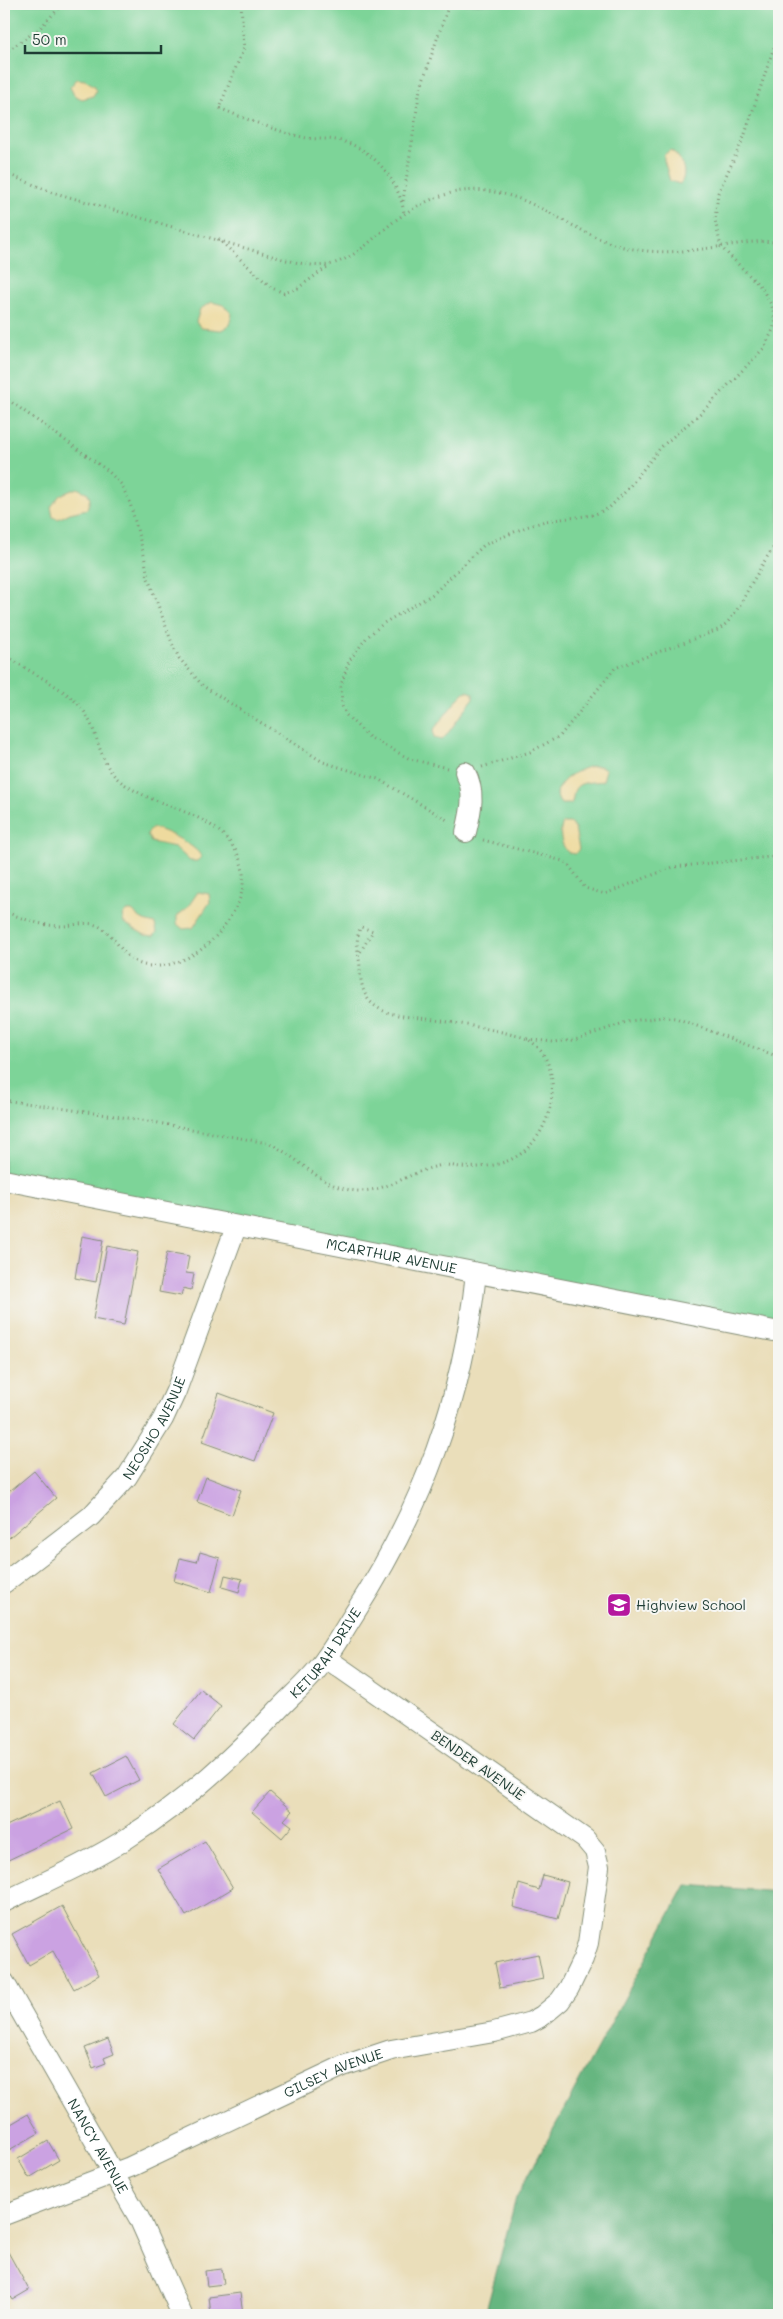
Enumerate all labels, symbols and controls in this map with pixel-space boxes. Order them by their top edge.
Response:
scale bar [25,22,161,54]
text: 50 m [32,29,67,49]
street label: MCARTHUR AVENUE [325,1233,459,1278]
street label: NEOSHO AVENUE [118,1374,189,1483]
school or university icon: Highview School [606,1592,632,1618]
place label: Highview School [636,1595,746,1614]
street label: KETURAH DRIVE [285,1604,365,1702]
street label: BENDER AVENUE [428,1725,529,1804]
street label: GILSEY AVENUE [280,2043,385,2102]
street label: NANCY AVENUE [64,2095,133,2197]

